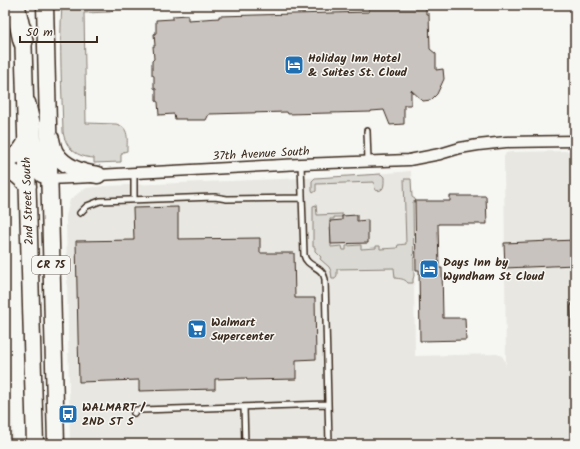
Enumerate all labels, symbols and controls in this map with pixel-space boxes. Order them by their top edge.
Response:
scale bar [20,18,97,44]
text: 50 m [26,23,53,42]
place label: Holiday Inn Hotel & Suites St. Cloud [308,49,408,82]
hotel icon: Holiday Inn Hotel & Suites St. Cloud [283,54,305,76]
street label: 37th Avenue South [212,142,310,166]
street label: 2nd Street South [17,157,39,245]
place label: Days Inn by Wyndham St Cloud [443,253,545,286]
road number: CR 75 [32,256,70,274]
hotel icon: Days Inn by Wyndham St Cloud [418,258,440,280]
place label: Walmart Supercenter [211,313,275,346]
supermarket icon: Walmart Supercenter [186,318,208,340]
place label: WALMART / 2ND ST S [82,398,147,431]
bus stop icon: WALMART / 2ND ST S [57,403,79,425]

